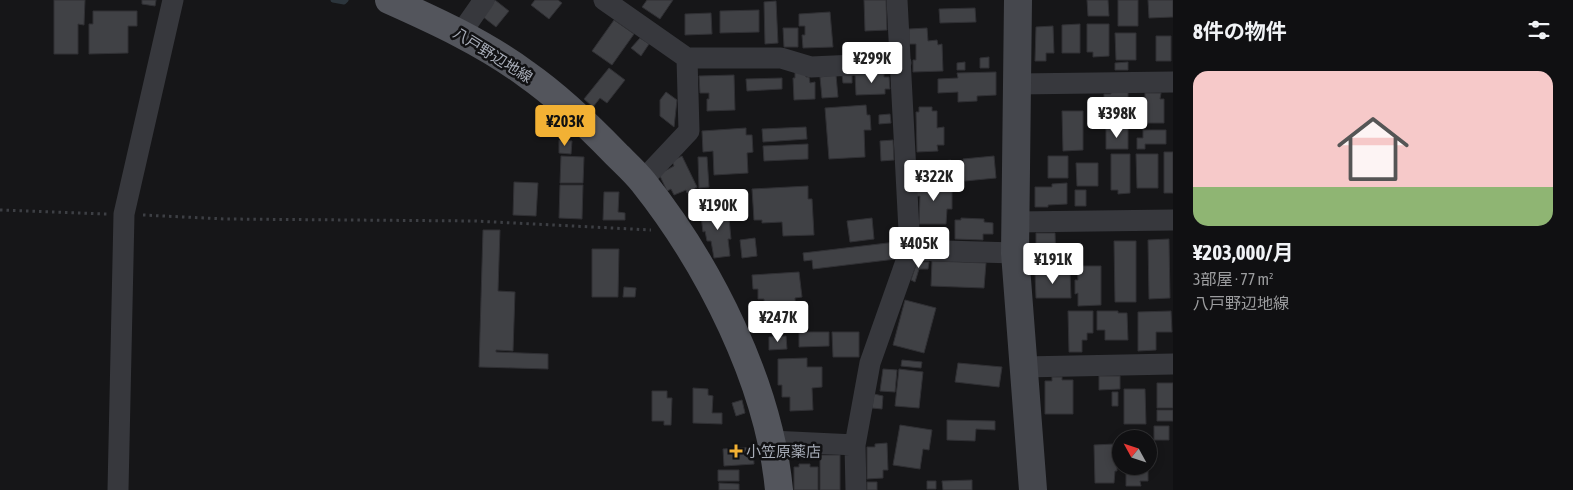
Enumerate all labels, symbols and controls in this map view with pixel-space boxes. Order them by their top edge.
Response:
icon: filters [1525,16,1553,44]
text: 8件の物件 [1193,19,1287,43]
street label: 八戸野辺地線 [450,24,536,86]
pin: ¥299K [837,42,907,84]
text: ¥299K [853,49,891,67]
pin: ¥398K [1082,96,1152,139]
pin: ¥203K [530,104,600,147]
text: ¥398K [1098,104,1136,122]
icon: home [1328,104,1418,194]
text: ¥203K [546,112,584,130]
pin: ¥322K [899,160,969,202]
text: ¥322K [915,167,953,185]
pin: ¥190K [683,188,753,231]
text: ¥190K [699,196,737,214]
pin: ¥405K [884,226,954,269]
text: ¥405K [900,234,938,252]
text: ¥203,000/月 [1193,240,1293,264]
pin: ¥191K [1018,242,1088,285]
text: ¥191K [1034,250,1072,268]
text: 3部屋 · 77 m² [1193,270,1274,288]
text: 八戸野辺地線 [1193,294,1289,312]
pin: ¥247K [743,300,813,343]
text: ¥247K [759,308,797,326]
north arrow [1112,430,1158,475]
map controls [1112,430,1157,475]
place label: 小笠原薬店 [746,443,821,460]
marker: 小笠原薬店 [730,445,742,457]

